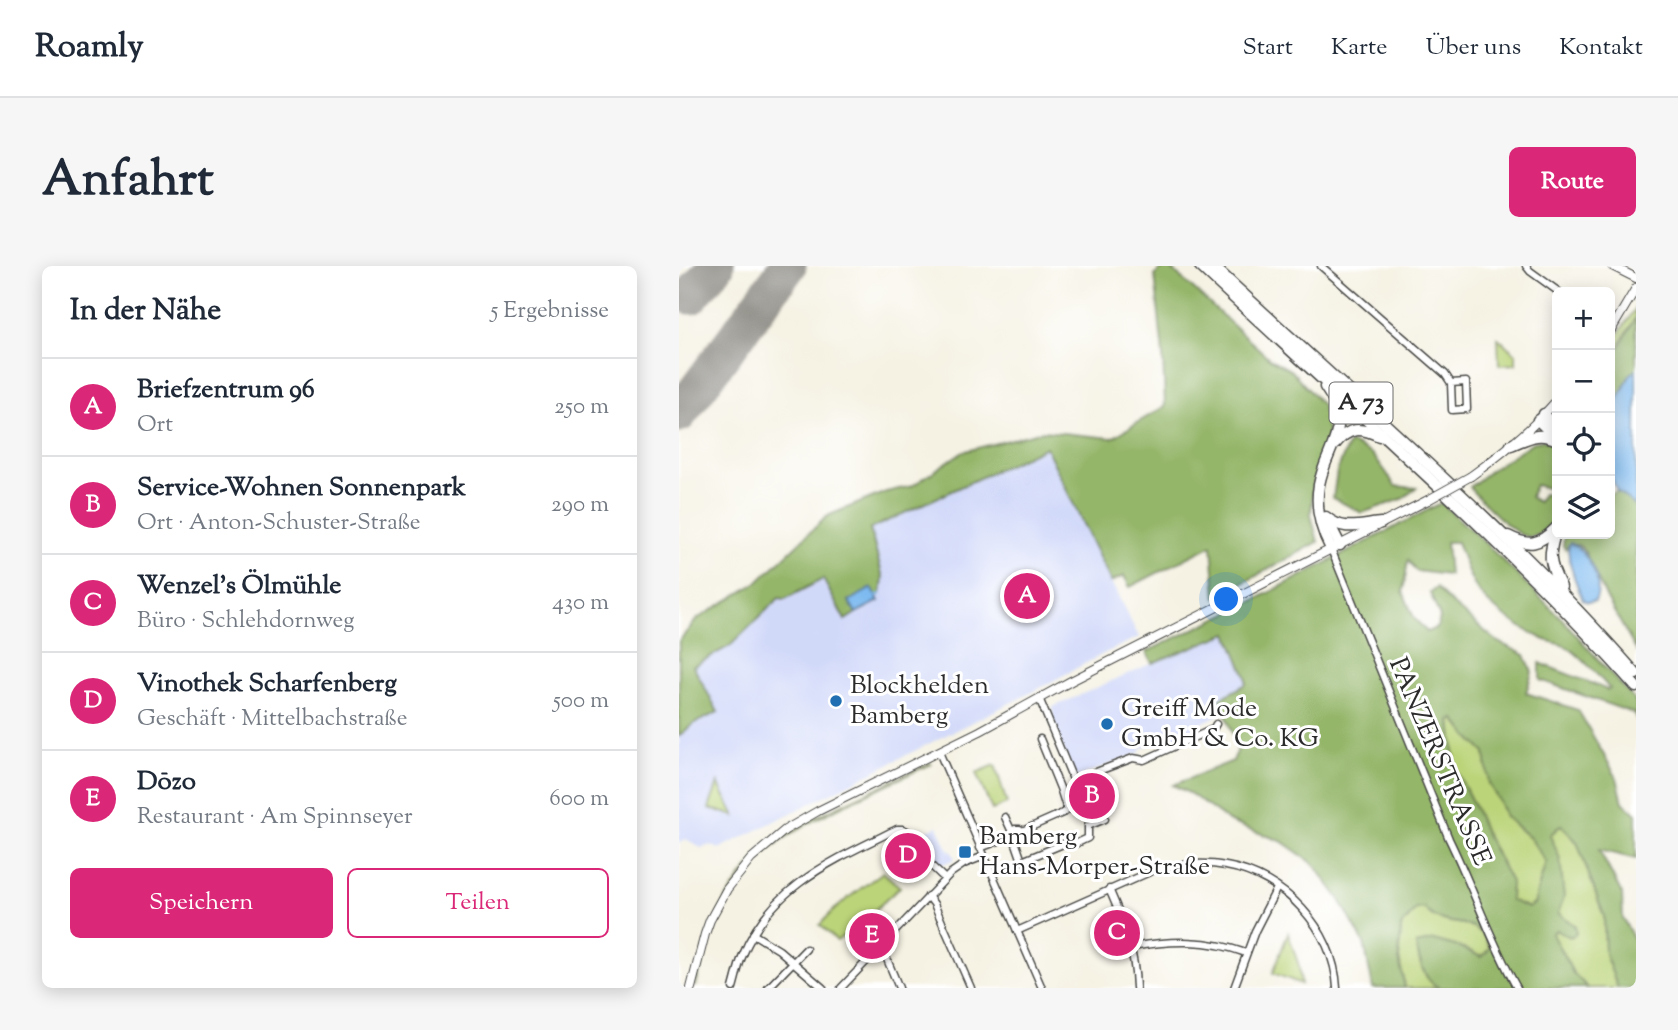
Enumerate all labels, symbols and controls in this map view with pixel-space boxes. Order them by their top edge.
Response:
text: Roamly [35,24,144,72]
text: Start [1242,31,1293,65]
text: Karte [1331,31,1387,65]
text: Über uns [1425,31,1521,65]
text: Kontakt [1559,31,1643,65]
text: Anfahrt [42,147,214,217]
button: Route [1509,147,1636,217]
map controls [1552,287,1615,539]
button: + [1552,287,1615,350]
text: In der Nähe [70,290,221,333]
text: 5 Ergebnisse [491,295,609,328]
button: − [1552,350,1615,413]
text: Briefzentrum 96 [137,372,315,409]
road number: A 73 [1329,383,1393,424]
text: A [84,391,102,424]
text: 250 m [554,391,609,424]
text: Ort [137,409,173,442]
button: locate [1552,413,1615,476]
text: Service-Wohnen Sonnenpark [137,470,466,507]
button: layers [1552,476,1615,539]
text: B [86,489,100,522]
text: 290 m [551,489,609,522]
text: Ort · Anton-Schuster-Straße [137,507,421,540]
text: Wenzel's Ölmühle [137,568,342,605]
pin: A [1004,570,1050,622]
your location [1209,582,1243,616]
text: C [84,587,102,620]
text: 430 m [552,587,609,620]
text: Büro · Schlehdornweg [137,605,354,638]
street label: PANZERSTRASSE [1378,652,1500,872]
text: Vinothek Scharfenberg [137,666,397,703]
place label: Blockhelden Bamberg [850,668,989,735]
text: D [84,685,102,718]
text: 500 m [553,685,609,718]
place label: Greiff Mode GmbH & Co. KG [1121,691,1319,758]
marker: Blockhelden Bamberg [828,693,844,709]
text: Geschäft · Mittelbachstraße [137,703,407,736]
marker: Greiff Mode GmbH & Co. KG [1099,716,1115,732]
text: Dōzo [137,764,196,801]
pin: B [1069,770,1115,822]
text: E [86,783,100,816]
text: 600 m [549,783,609,816]
text: Restaurant · Am Spinnseyer [137,801,413,834]
place label: Bamberg Hans-Morper-Straße [979,819,1210,886]
pin: D [885,830,931,882]
marker: Bamberg Hans-Morper-Straße [957,844,973,860]
button: Speichern [70,868,333,938]
button: Teilen [347,868,609,938]
pin: C [1094,907,1140,959]
pin: E [849,910,895,962]

